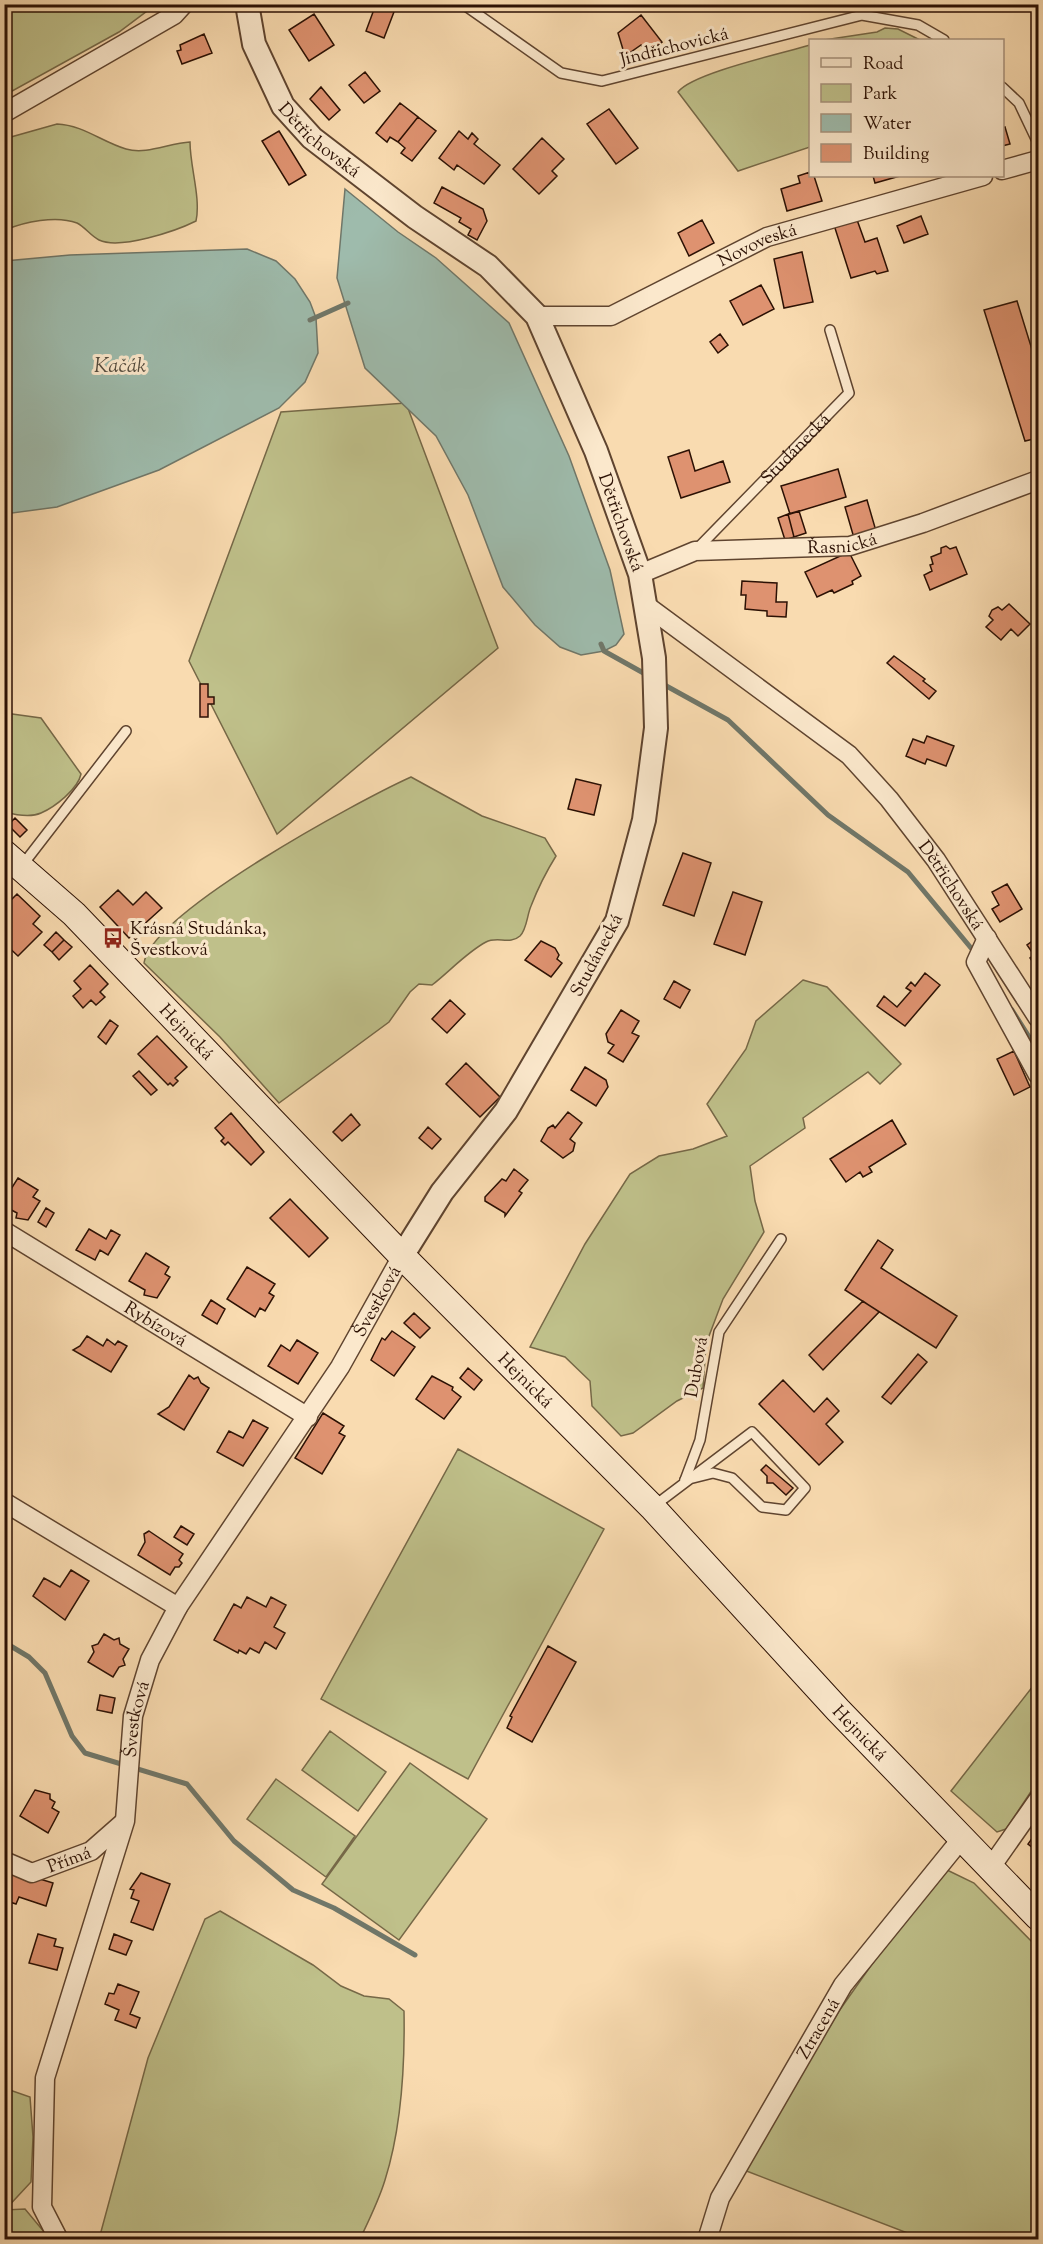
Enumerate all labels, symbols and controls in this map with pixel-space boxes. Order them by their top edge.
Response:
street label: Jindřichovická [617,22,731,74]
legend [809,39,1004,177]
text: Road [863,52,903,78]
text: Park [863,82,898,108]
street label: Dětřichovská [271,97,365,185]
text: Water [863,112,912,138]
text: Building [863,142,929,168]
street label: Novoveská [714,218,800,275]
water label: Kačák [94,353,146,382]
street label: Studánecká [756,408,838,491]
street label: Dětřichovská [590,470,649,576]
street label: Řasnická [807,527,881,562]
street label: Dětřichovská [911,836,989,936]
street label: Studánecká [565,910,631,1002]
place label: Krásná Studánka, Švestková [130,917,267,964]
bus stop icon: Krásná Studánka, Švestková [101,926,125,950]
street label: Hejnická [152,999,219,1067]
street label: Švestková [348,1262,409,1342]
street label: Rybízová [118,1296,191,1355]
street label: Dubová [680,1335,716,1400]
street label: Hejnická [491,1348,558,1415]
street label: Švestková [119,1678,158,1759]
street label: Hejnická [825,1700,892,1768]
street label: Přímá [44,1841,95,1881]
street label: Ztracená [792,1994,848,2065]

